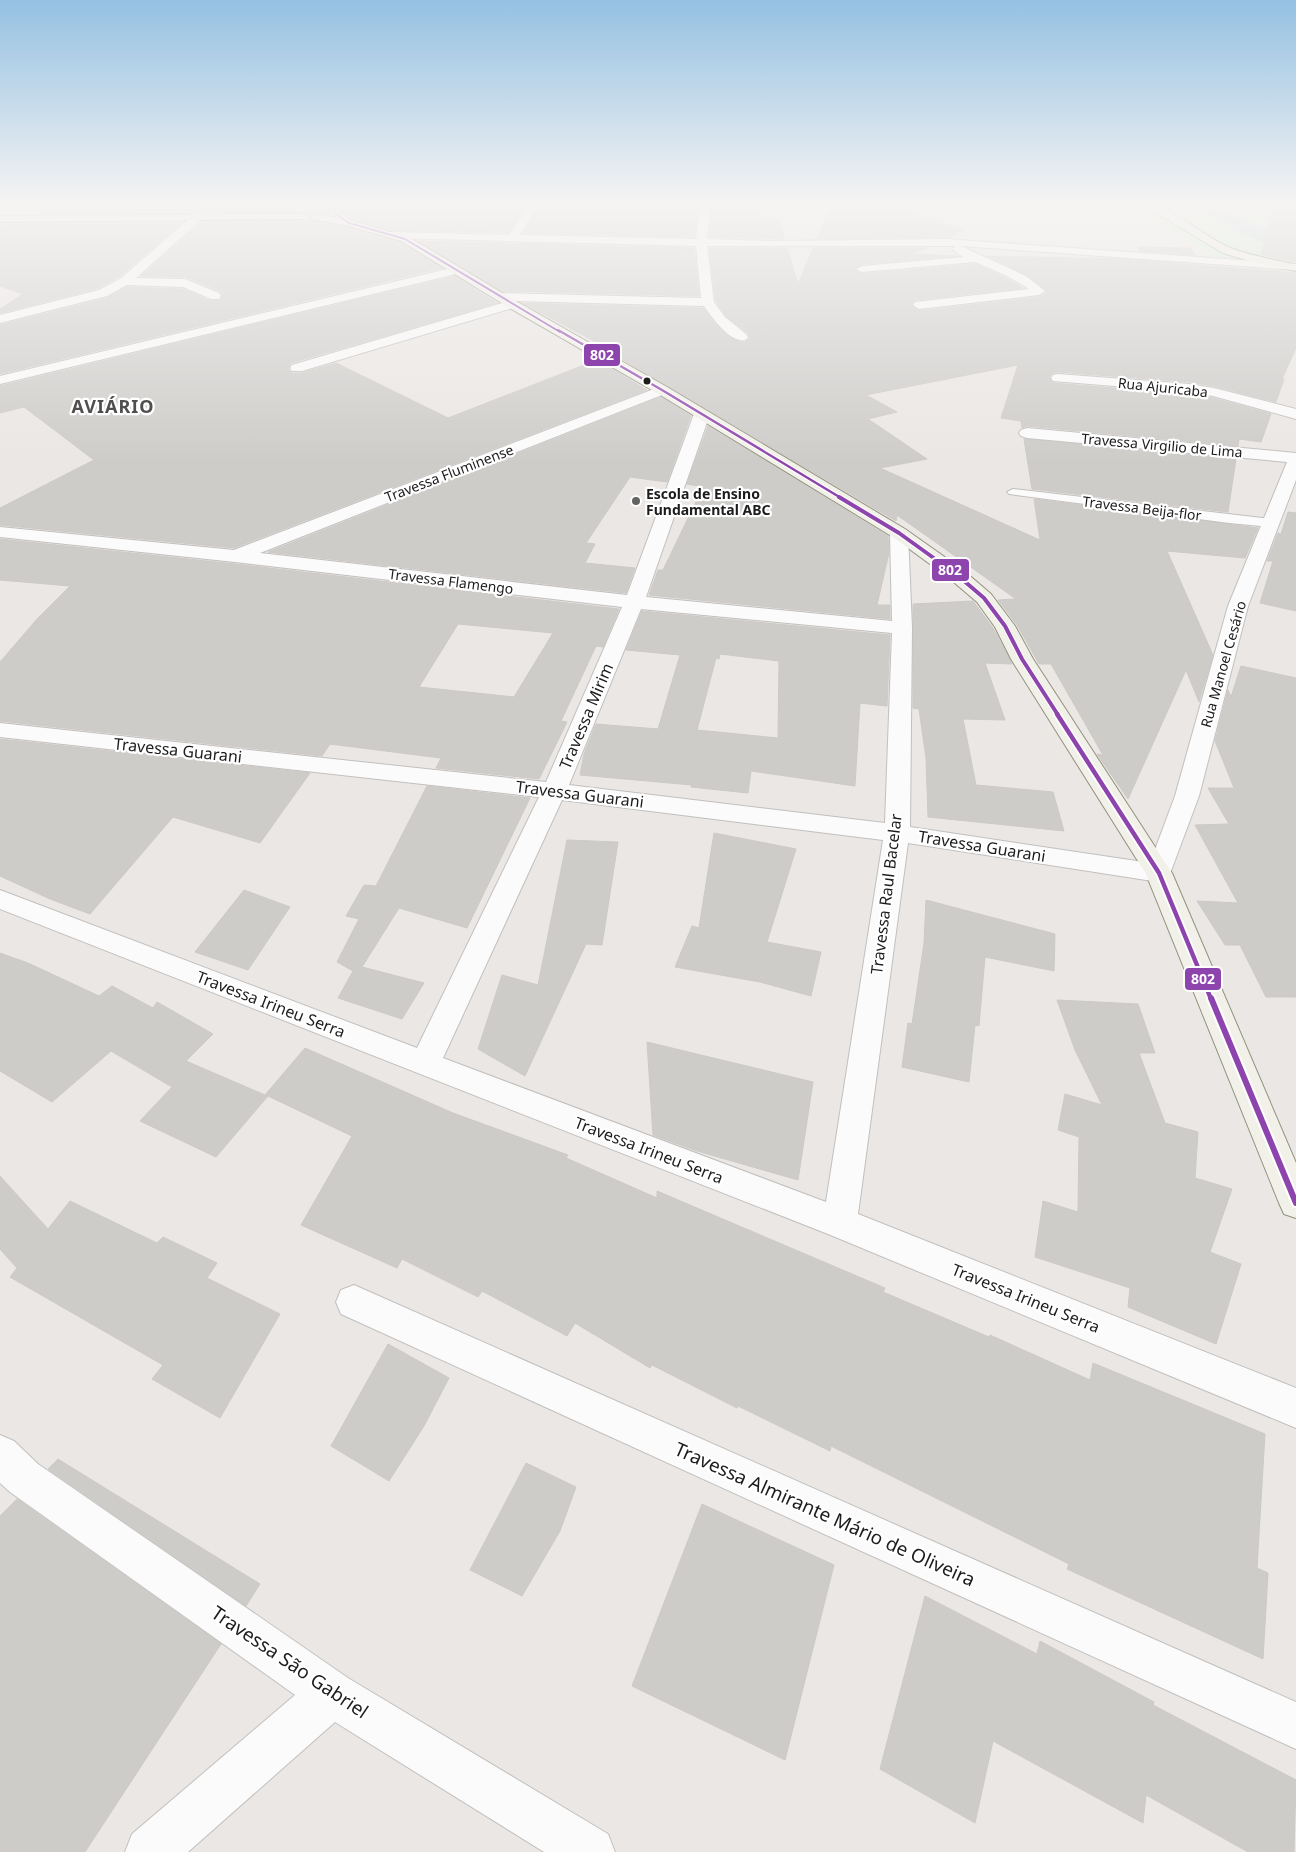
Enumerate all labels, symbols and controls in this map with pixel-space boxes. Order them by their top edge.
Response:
line badge: 802 [583,343,621,367]
text: 802 [590,345,614,364]
street label: Rua Ajuricaba [1117,373,1209,401]
unlabelled marker [642,376,652,386]
district label: AVIÁRIO [72,394,154,418]
street label: Travessa Virgilio de Lima [1081,428,1243,462]
street label: Travessa Fluminense [382,440,516,506]
place label: Escola de Ensino Fundamental ABC [646,484,771,519]
street label: Travessa Beija-flor [1081,491,1203,525]
marker: Escola de Ensino Fundamental ABC [630,495,642,507]
line badge: 802 [931,558,970,582]
text: 802 [938,560,962,579]
street label: Travessa Flamengo [387,564,515,598]
street label: Rua Manoel Cesário [1196,598,1250,730]
street label: Travessa Mirim [554,660,618,772]
street label: Travessa Guarani [113,732,243,768]
street label: Travessa Guarani [515,775,645,813]
street label: Travessa Raul Bacelar [865,812,907,976]
street label: Travessa Guarani [917,825,1047,867]
street label: Travessa Irineu Serra [193,965,349,1043]
line badge: 802 [1184,967,1222,991]
text: 802 [1191,969,1215,988]
street label: Travessa Irineu Serra [571,1111,727,1189]
street label: Travessa Irineu Serra [949,1258,1103,1338]
street label: Travessa Almirante Mário de Oliveira [671,1436,979,1592]
street label: Travessa São Gabriel [206,1600,374,1724]

